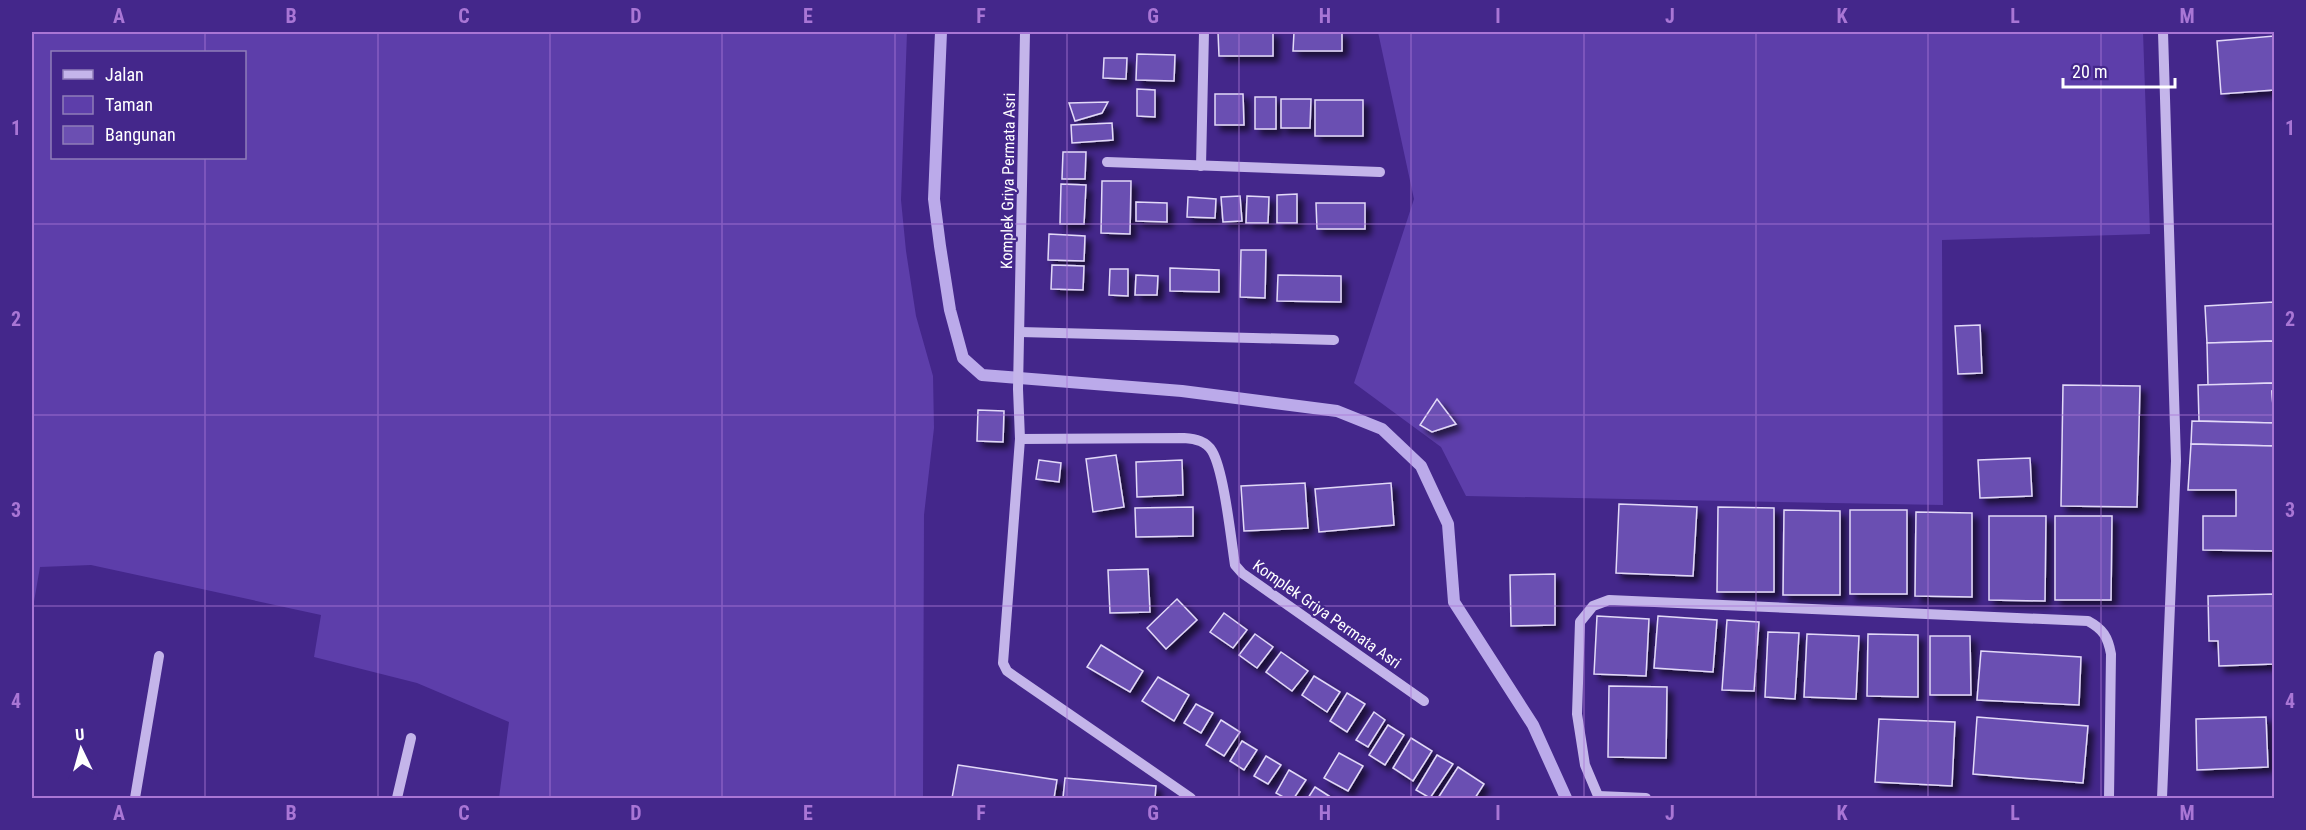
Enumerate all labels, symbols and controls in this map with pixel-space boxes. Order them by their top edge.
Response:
text: A [113,4,125,28]
text: B [285,4,297,28]
text: C [458,4,470,28]
text: D [630,4,642,28]
text: E [803,4,813,28]
text: F [976,4,986,28]
text: G [1147,4,1159,28]
text: H [1319,4,1331,28]
text: I [1495,4,1501,28]
text: J [1665,4,1675,28]
text: K [1836,4,1848,28]
text: L [2010,4,2020,28]
text: M [2179,4,2195,28]
legend [51,51,246,159]
scale bar [2063,51,2176,89]
text: 20 m [2072,61,2107,82]
text: Jalan [105,64,144,85]
street label: Komplek Griya Permata Asri [997,93,1019,269]
text: Taman [105,94,153,115]
text: 1 [11,116,21,140]
text: 1 [2285,116,2295,140]
text: Bangunan [105,124,176,145]
text: 2 [11,307,21,331]
text: 2 [2285,307,2295,331]
text: 3 [11,498,21,522]
text: 3 [2285,498,2295,522]
street label: Komplek Griya Permata Asri [1249,556,1405,672]
text: 4 [11,689,21,713]
text: 4 [2285,689,2295,713]
north arrow [51,719,111,779]
text: U [74,725,85,744]
text: A [113,801,125,825]
text: B [285,801,297,825]
text: C [458,801,470,825]
text: D [630,801,642,825]
text: E [803,801,813,825]
text: F [976,801,986,825]
text: G [1147,801,1159,825]
text: H [1319,801,1331,825]
text: I [1495,801,1501,825]
text: J [1665,801,1675,825]
text: K [1836,801,1848,825]
text: L [2010,801,2020,825]
text: M [2179,801,2195,825]

